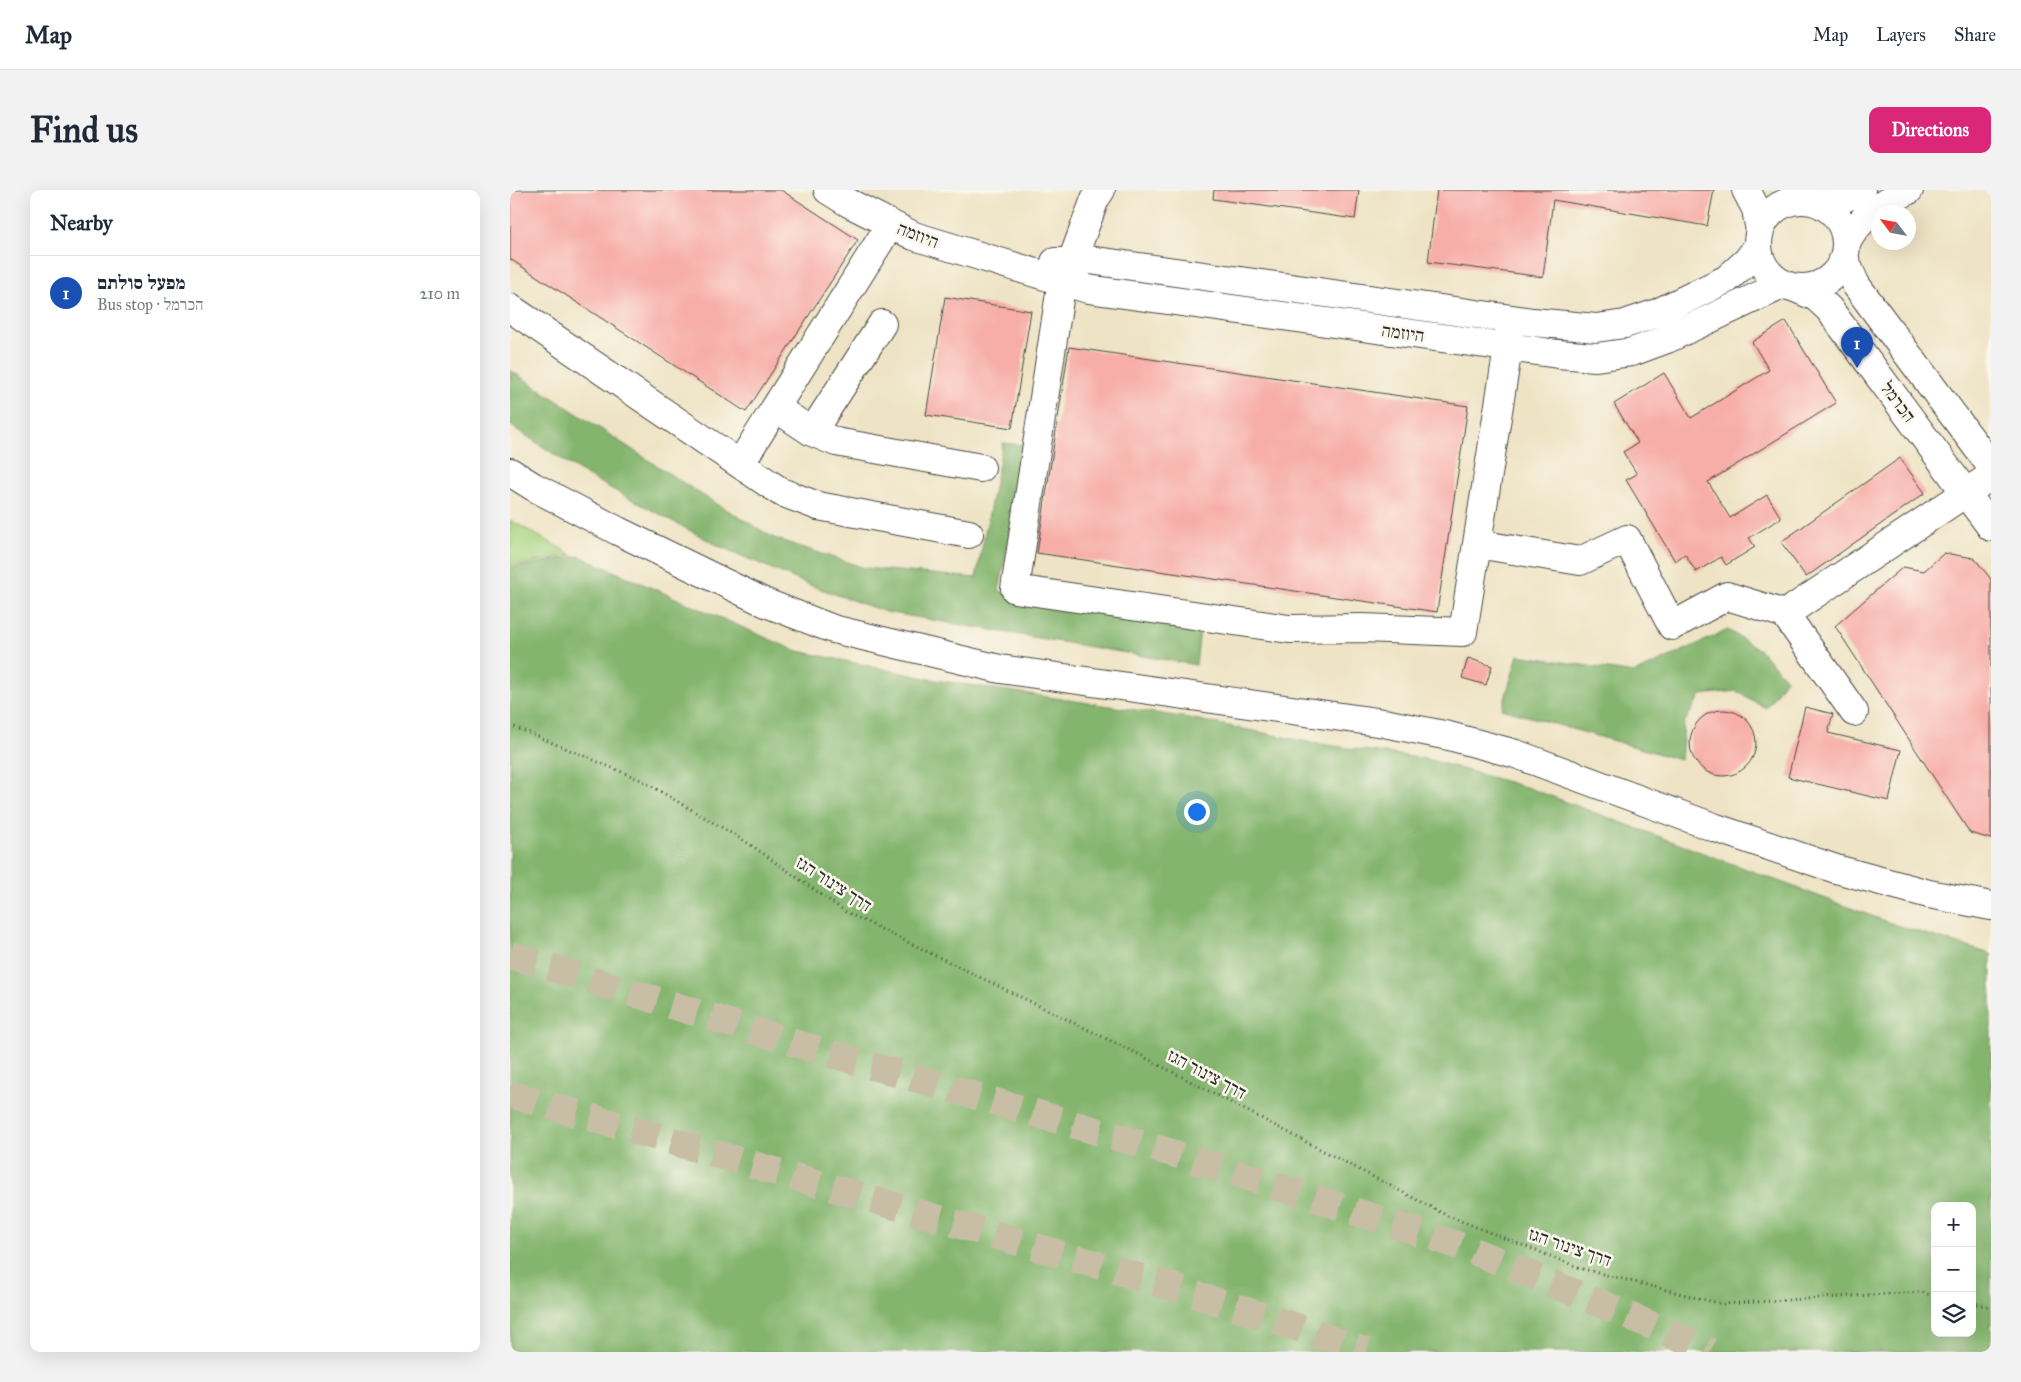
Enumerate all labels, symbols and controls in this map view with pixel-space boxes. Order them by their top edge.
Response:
text: Map [25,20,72,50]
text: Map [1813,24,1848,46]
text: Layers [1876,24,1926,46]
text: Share [1954,24,1996,46]
button: Directions [1869,107,1991,153]
text: Find us [30,109,138,152]
north arrow [1871,205,1916,250]
text: Nearby [50,210,113,236]
street label: היוזמה [894,217,942,253]
text: מפעל סולתם [97,271,186,294]
text: 1 [63,284,69,303]
text: 210 m [420,284,460,303]
text: Bus stop · הכרמל [97,295,204,314]
street label: היוזמה [1380,319,1426,347]
pin: 1 [1841,327,1873,368]
street label: הכרמל [1876,377,1920,427]
your location [1184,799,1210,825]
street label: דרך צינור הגז [792,851,876,917]
street label: דרך צינור הגז [1164,1044,1250,1104]
map controls [1931,1202,1976,1337]
button: + [1931,1202,1976,1247]
street label: דרך צינור הגז [1526,1223,1614,1271]
button: − [1931,1247,1976,1292]
button: layers [1931,1292,1976,1337]

